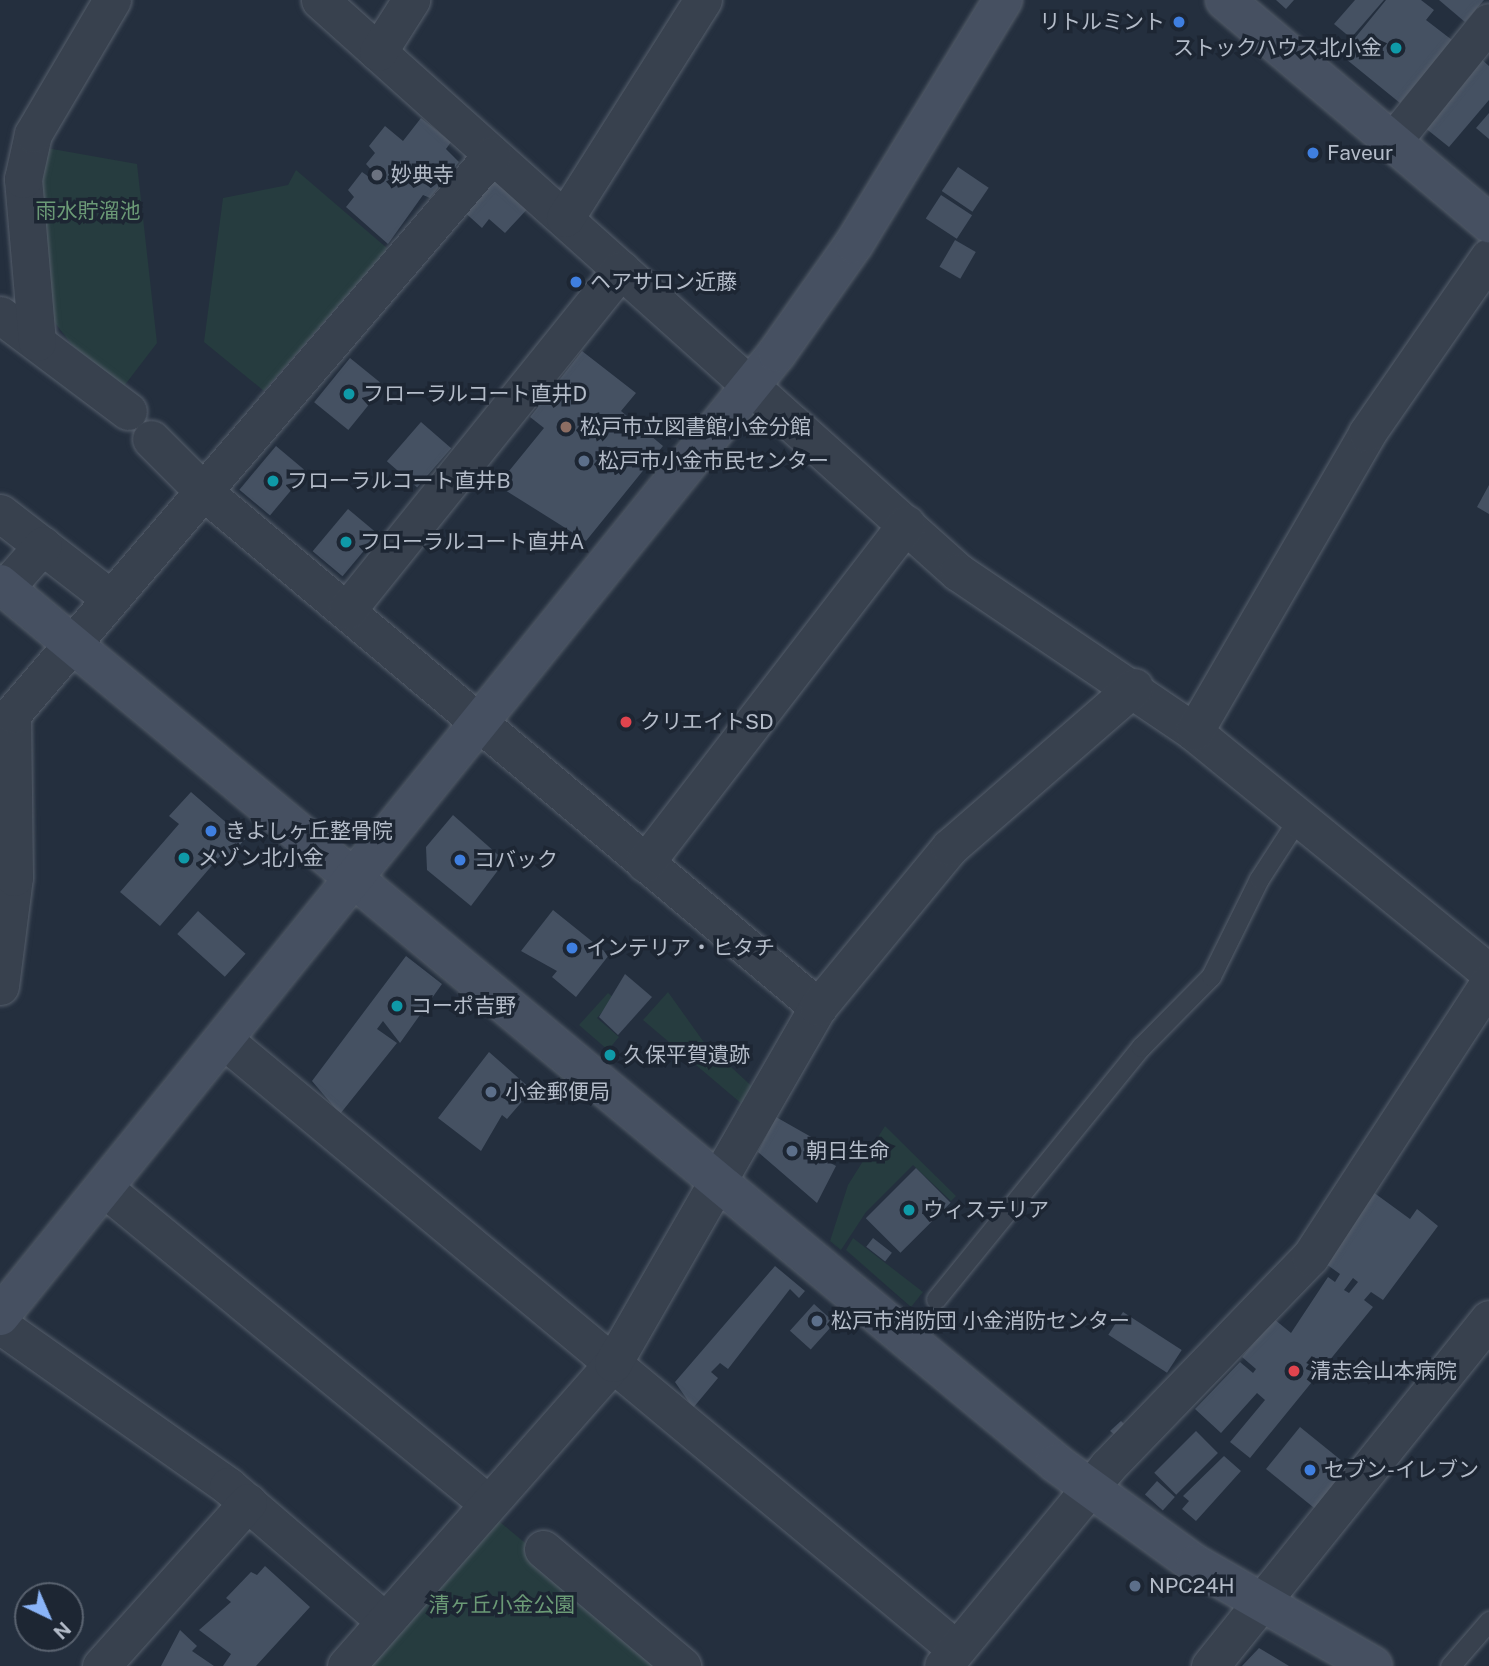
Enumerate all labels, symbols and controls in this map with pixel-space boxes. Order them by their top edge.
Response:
place label: リトルミント [1039,9,1165,35]
marker: リトルミント [1171,14,1187,30]
place label: ストックハウス北小金 [1172,35,1382,61]
marker: ストックハウス北小金 [1388,40,1404,56]
place label: Faveur [1327,140,1393,166]
marker: Faveur [1305,145,1321,161]
place label: 妙典寺 [391,162,454,188]
marker: 妙典寺 [369,167,385,183]
park label: 雨水貯溜池 [36,198,140,224]
place label: ヘアサロン近藤 [590,269,737,295]
marker: ヘアサロン近藤 [568,274,584,290]
place label: フローラルコート直井D [363,381,588,407]
marker: フローラルコート直井D [341,386,357,402]
place label: 松戸市立図書館小金分館 [580,414,811,440]
marker: 松戸市立図書館小金分館 [558,419,574,435]
place label: 松戸市小金市民センター [598,448,829,474]
marker: 松戸市小金市民センター [576,453,592,469]
place label: フローラルコート直井B [287,468,511,494]
marker: フローラルコート直井B [265,473,281,489]
place label: フローラルコート直井A [360,529,585,555]
marker: フローラルコート直井A [338,534,354,550]
place label: クリエイトSD [640,709,774,735]
marker: クリエイトSD [618,714,634,730]
place label: きよしヶ丘整骨院 [225,818,393,844]
marker: きよしヶ丘整骨院 [203,823,219,839]
place label: メゾン北小金 [198,845,324,871]
place label: コバック [474,847,558,873]
marker: メゾン北小金 [176,850,192,866]
marker: コバック [452,852,468,868]
place label: インテリア・ヒタチ [586,935,775,961]
marker: インテリア・ヒタチ [564,940,580,956]
place label: コーポ吉野 [411,993,516,1019]
marker: コーポ吉野 [389,998,405,1014]
place label: 久保平賀遺跡 [624,1042,750,1068]
marker: 久保平賀遺跡 [602,1047,618,1063]
place label: 小金郵便局 [505,1079,610,1105]
marker: 小金郵便局 [483,1084,499,1100]
place label: 朝日生命 [806,1138,890,1164]
marker: 朝日生命 [784,1143,800,1159]
place label: ウィステリア [923,1197,1049,1223]
marker: ウィステリア [901,1202,917,1218]
place label: 松戸市消防団 小金消防センター [831,1308,1130,1334]
marker: 松戸市消防団 小金消防センター [809,1313,825,1329]
place label: 清志会山本病院 [1310,1358,1457,1384]
marker: 清志会山本病院 [1284,1361,1304,1381]
place label: セブン-イレブン [1324,1457,1479,1483]
marker: セブン-イレブン [1302,1462,1318,1478]
place label: NPC24H [1149,1573,1235,1599]
marker: NPC24H [1127,1578,1143,1594]
north arrow [14,1582,84,1652]
park label: 清ヶ丘小金公園 [429,1592,575,1618]
text: N [49,1618,75,1644]

